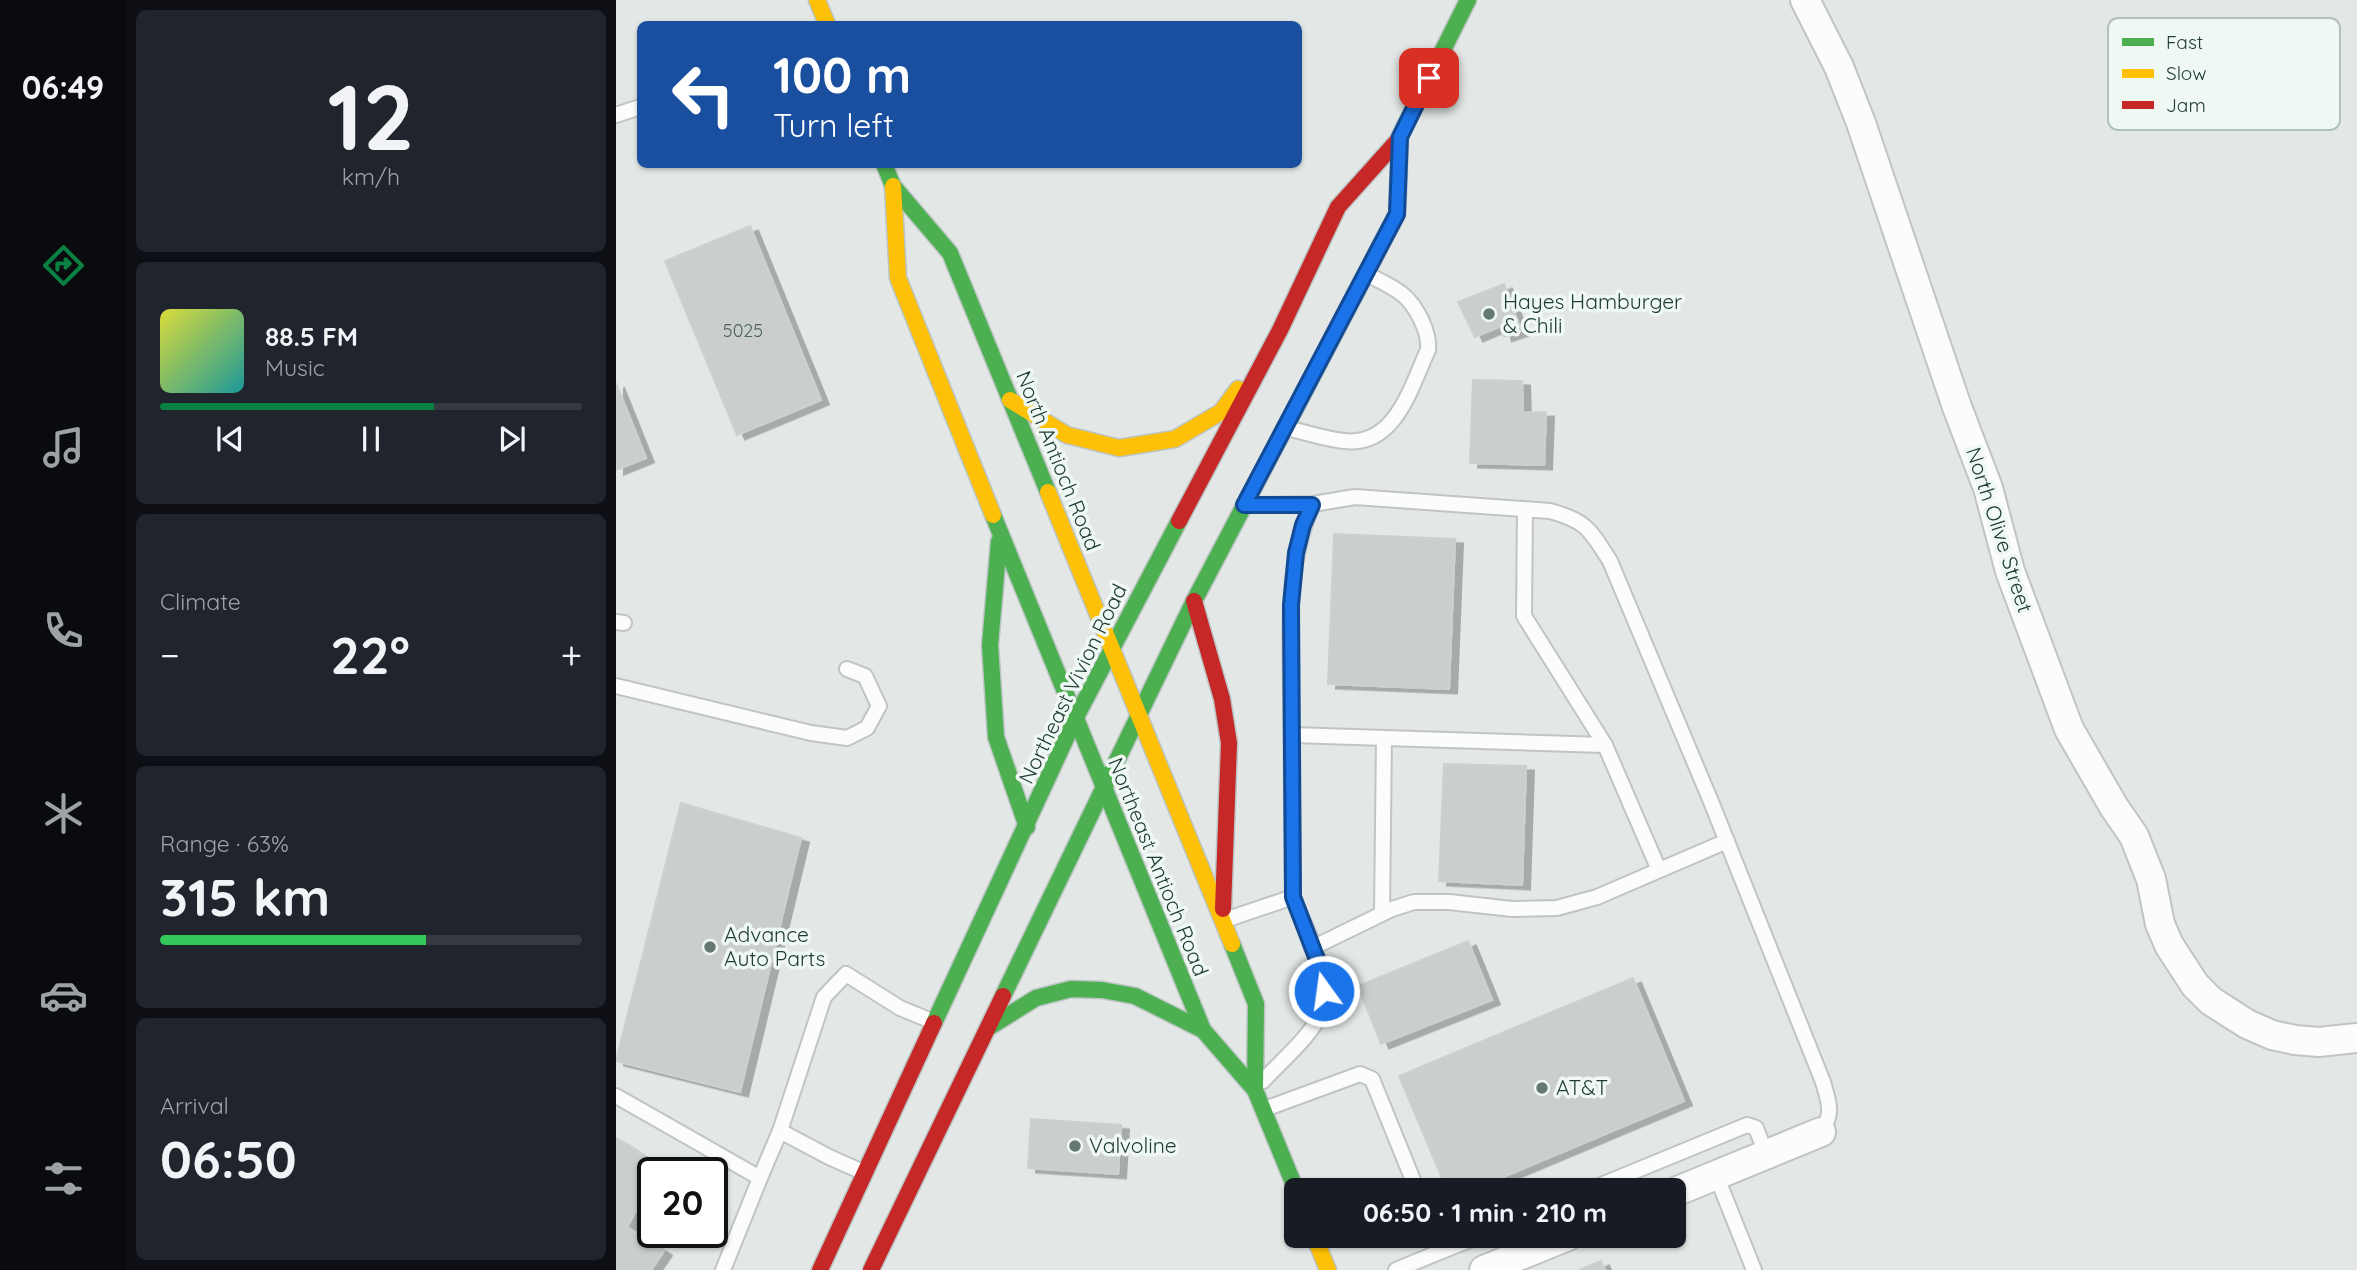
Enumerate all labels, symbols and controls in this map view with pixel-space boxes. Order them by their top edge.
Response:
legend [2108,18,2340,130]
text: Fast [2166,30,2203,54]
text: 100 m [773,44,911,105]
pin [1399,48,1459,108]
icon: left [658,49,749,140]
text: 12 [327,59,415,173]
icon: arrive [1410,59,1448,97]
text: Slow [2166,61,2207,85]
text: 06:49 [22,67,104,107]
text: Jam [2166,93,2206,117]
text: Turn left [773,105,894,145]
text: km/h [342,162,400,191]
icon: directions [39,241,88,290]
place label: Hayes Hamburger & Chili [1503,288,1682,338]
marker: Hayes Hamburger & Chili [1481,306,1497,322]
house number: 5025 [723,319,763,342]
text: 88.5 FM [265,320,358,353]
text: Music [265,353,325,382]
street label: North Antioch Road [1011,367,1107,554]
icon: previous [211,420,249,458]
icon: pause [352,420,390,458]
icon: next [493,420,531,458]
icon: music [39,423,88,472]
street label: North Olive Street [1961,444,2039,616]
street label: Northeast Vivion Road [1012,579,1132,788]
text: Climate [160,587,241,616]
icon: phone [39,606,88,655]
text: 22° [330,622,410,687]
text: − [160,631,180,679]
text: + [561,631,582,679]
street label: Northeast Antioch Road [1103,754,1215,980]
icon: climate [39,789,88,838]
text: Range · 63% [160,829,289,858]
text: 315 km [160,864,330,929]
place label: Advance Auto Parts [724,921,825,971]
marker: Advance Auto Parts [702,939,718,955]
position arrow [1287,954,1361,1028]
icon: car [39,971,88,1020]
place label: AT&T [1556,1074,1608,1100]
marker: AT&T [1534,1080,1550,1096]
text: Arrival [160,1091,229,1120]
text: 06:50 [160,1126,297,1191]
place label: Valvoline [1089,1132,1177,1158]
marker: Valvoline [1067,1138,1083,1154]
icon: filters [39,1154,88,1203]
speed limit sign: 20 [637,1157,728,1248]
text: 06:50 · 1 min · 210 m [1363,1196,1607,1229]

